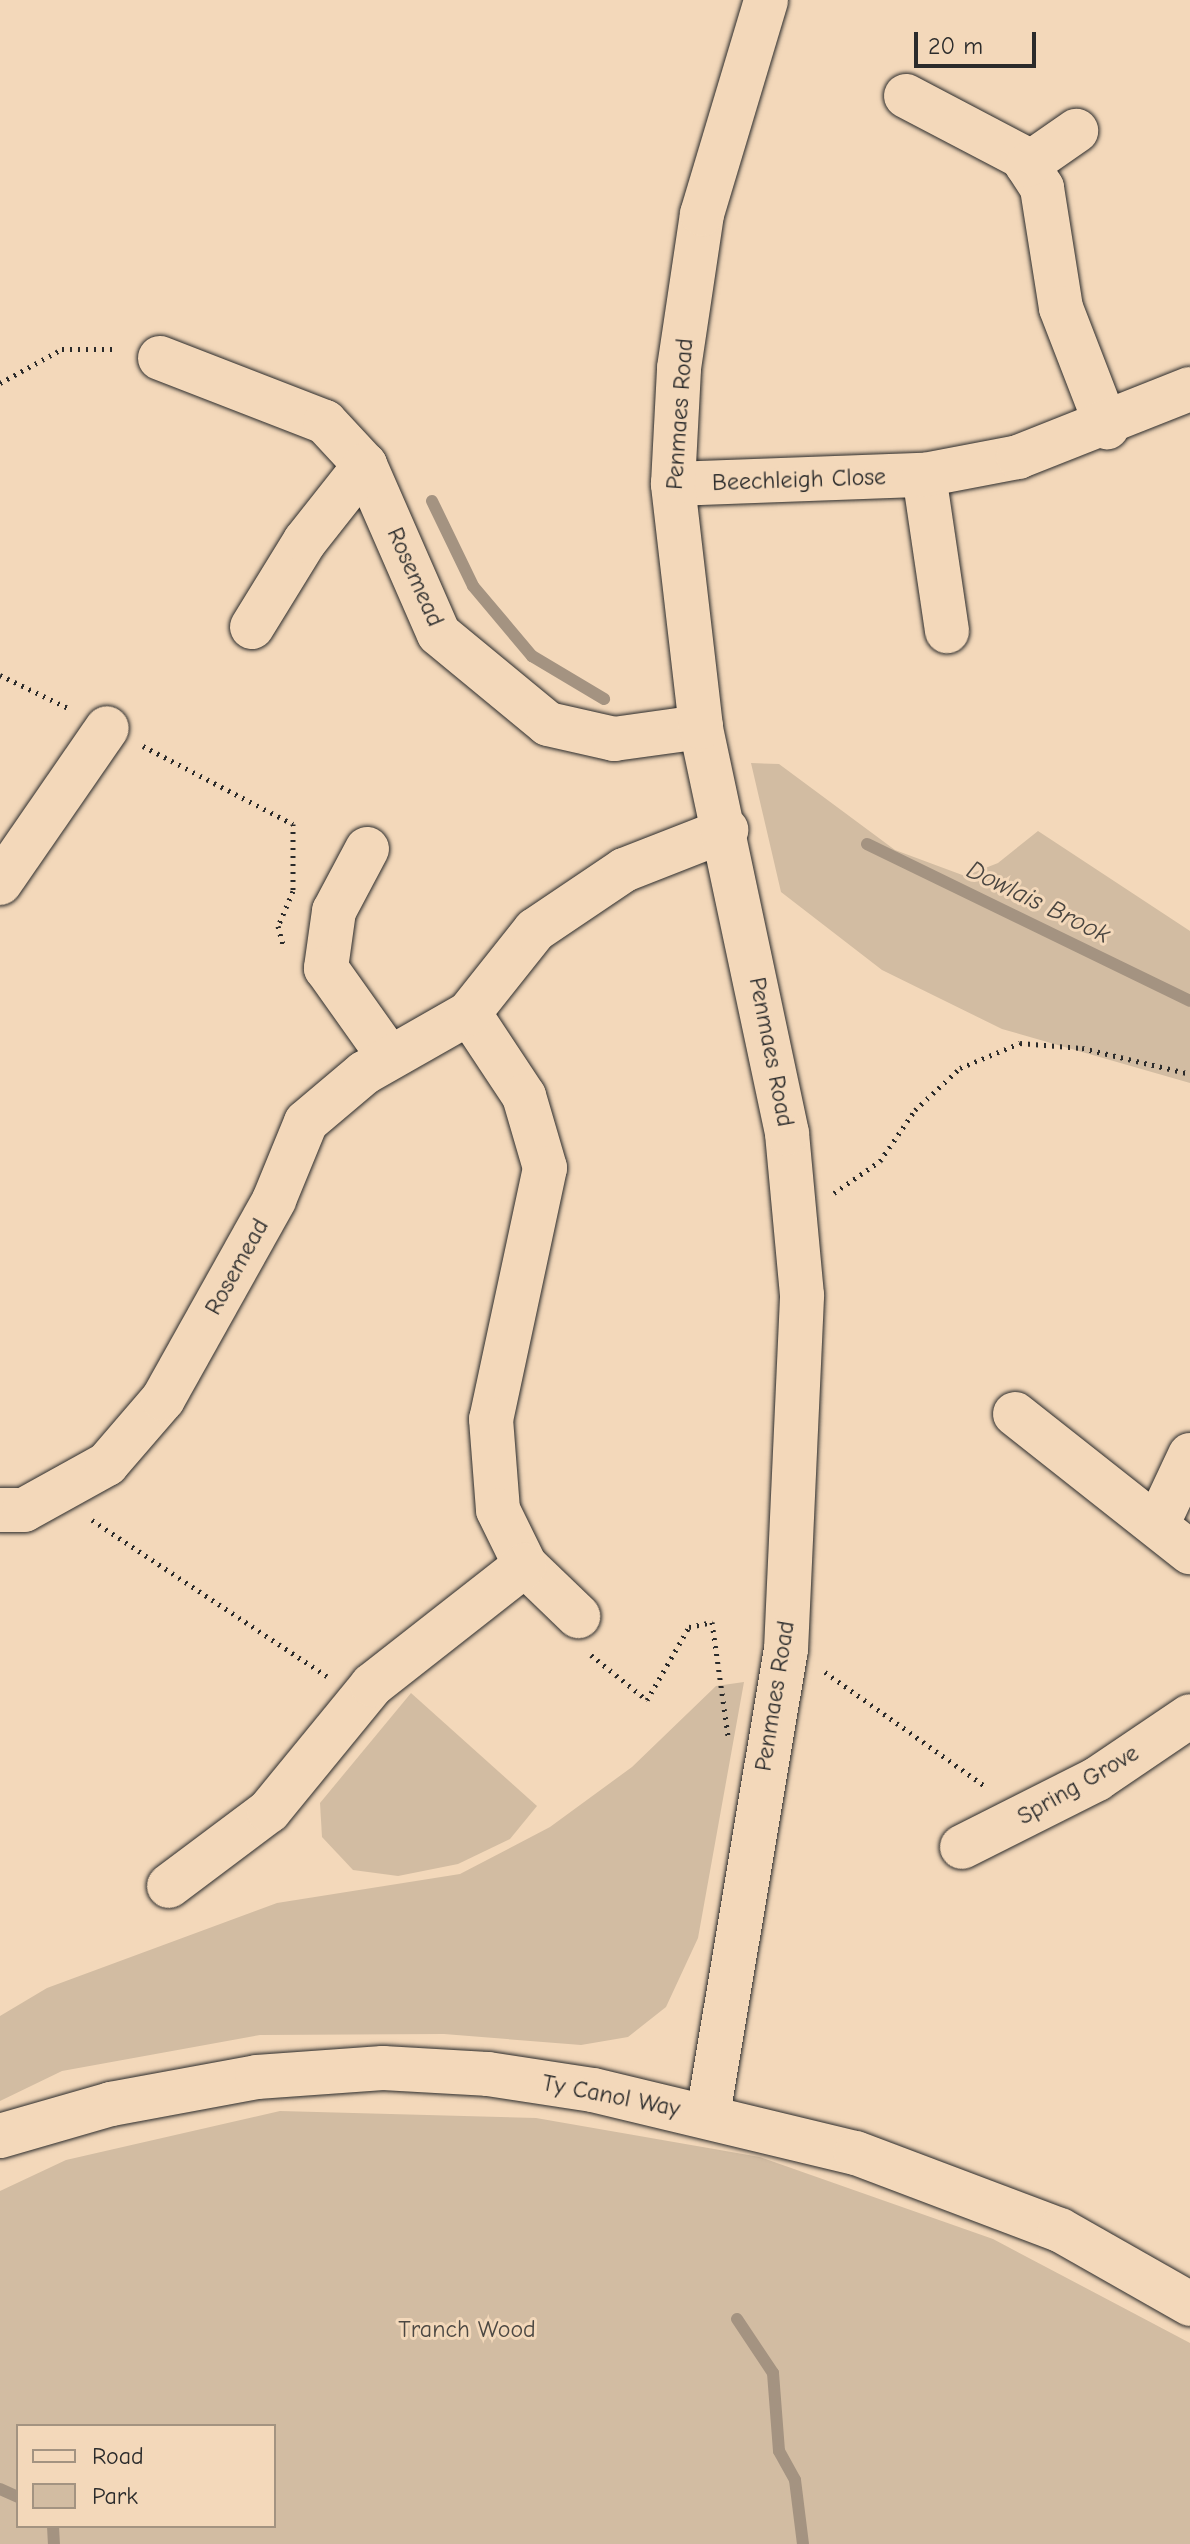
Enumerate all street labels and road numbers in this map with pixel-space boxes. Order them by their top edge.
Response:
street label: Penmaes Road [660,337,700,491]
street label: Beechleigh Close [711,463,887,497]
street label: Rosemead [380,523,450,631]
street label: Penmaes Road [742,975,800,1129]
street label: Rosemead [199,1214,275,1320]
street label: Penmaes Road [749,1619,801,1773]
street label: Spring Grove [1012,1739,1144,1831]
street label: Ty Canol Way [540,2069,682,2123]

